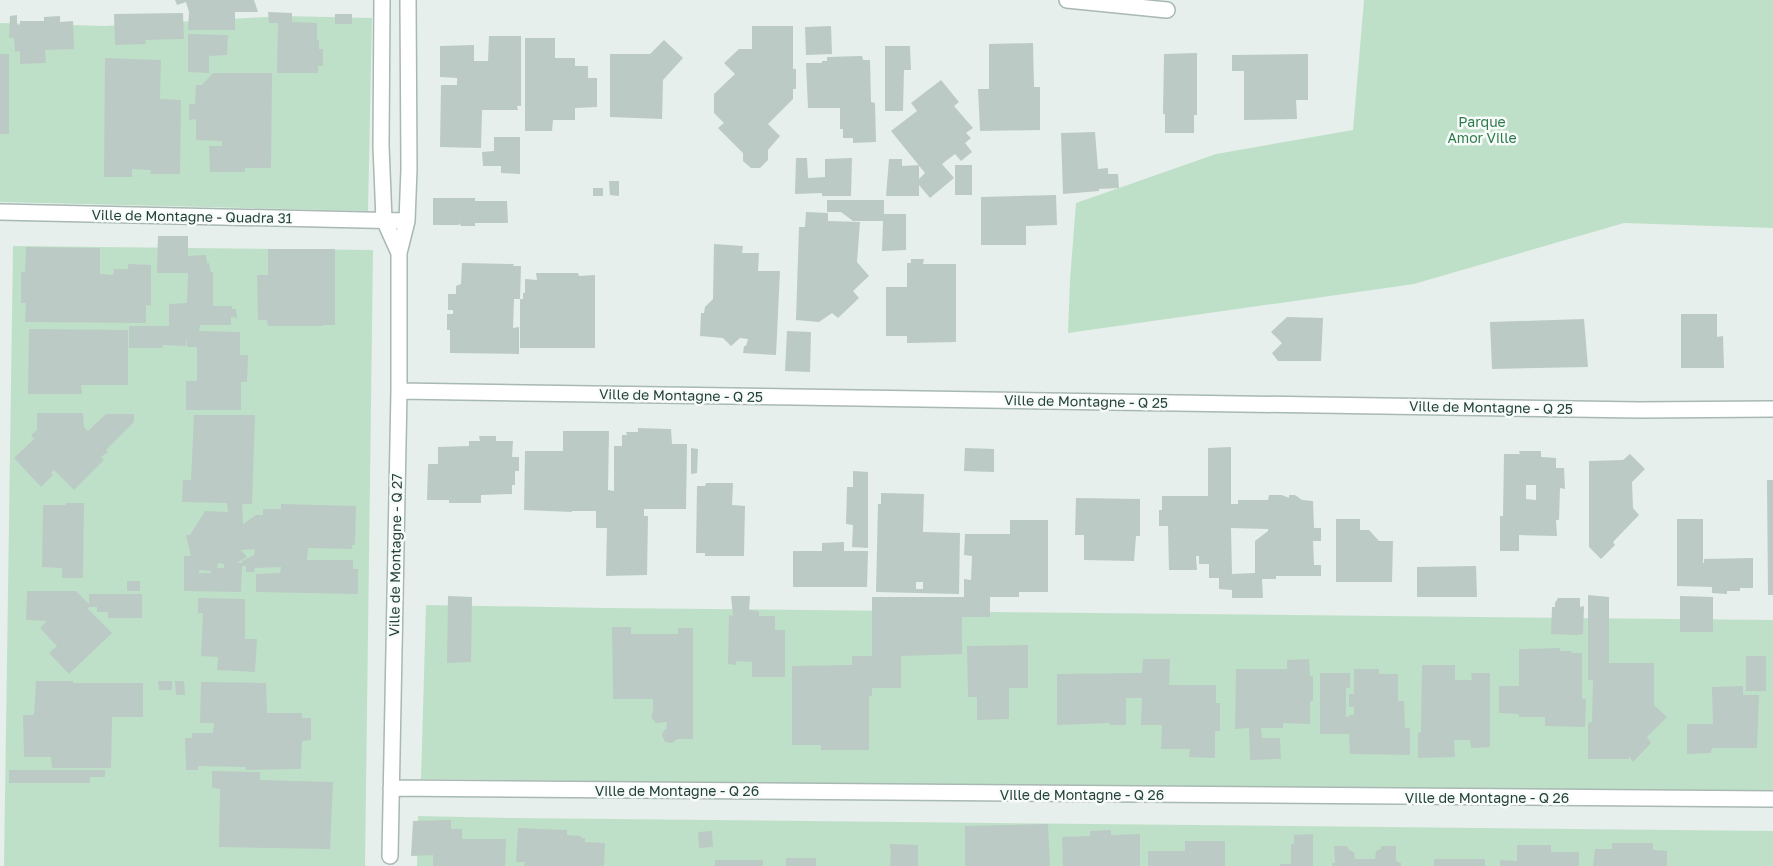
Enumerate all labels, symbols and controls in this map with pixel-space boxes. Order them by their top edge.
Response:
park label: Parque Amor Ville [1447,113,1517,146]
street label: Ville de Montagne - Quadra 31 [91,206,293,226]
street label: Ville de Montagne - Q 25 [599,385,763,405]
street label: Ville de Montagne - Q 25 [1004,391,1168,411]
street label: Ville de Montagne - Q 25 [1409,397,1573,417]
street label: Ville de Montagne - Q 27 [385,473,405,637]
street label: Ville de Montagne - Q 26 [595,782,759,799]
street label: Ville de Montagne - Q 26 [1000,786,1164,803]
street label: Ville de Montagne - Q 26 [1405,789,1569,806]

